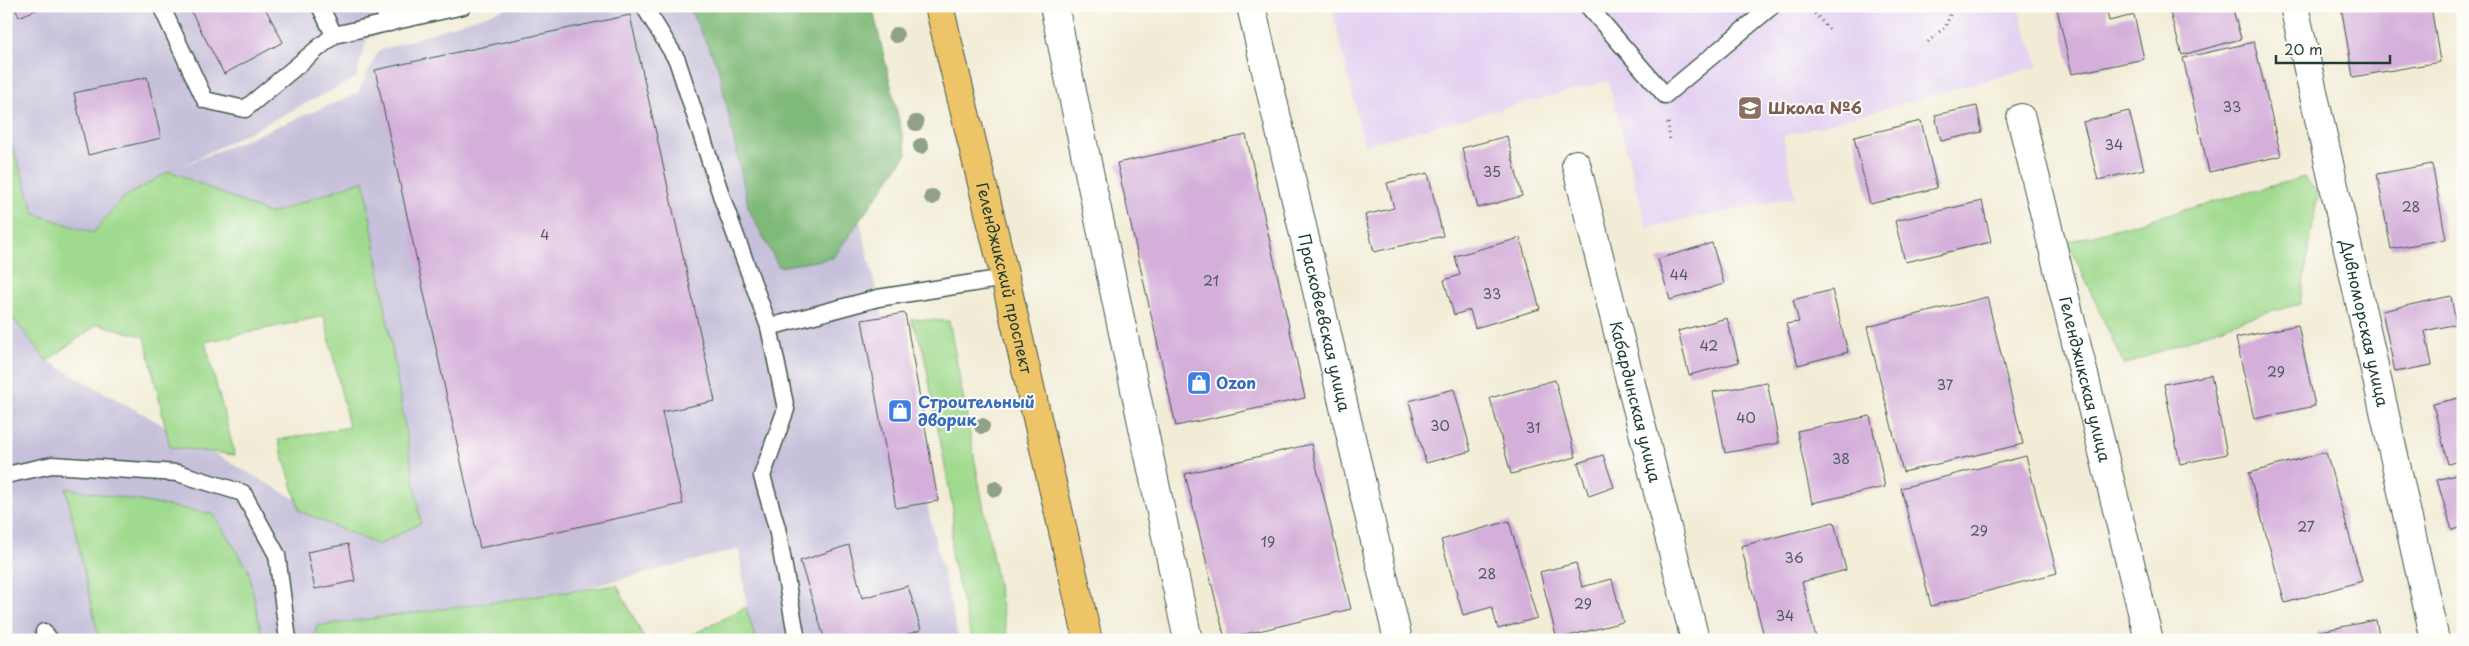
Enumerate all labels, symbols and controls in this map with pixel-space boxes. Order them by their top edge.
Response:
scale bar [2276,32,2390,64]
text: 20 m [2284,37,2323,60]
school or university icon: Школа №6 [1737,95,1763,121]
place label: Школа №6 [1768,95,1862,119]
house number: 33 [2223,96,2241,117]
house number: 34 [2105,134,2123,155]
house number: 35 [1483,161,1501,182]
street label: Геленджикский проспект [971,180,1040,376]
house number: 28 [2402,196,2420,217]
house number: 4 [540,224,550,245]
street label: Прасковеевская улица [1293,231,1358,414]
street label: Дивноморская улица [2335,236,2396,409]
house number: 44 [1670,264,1688,285]
house number: 21 [1203,270,1219,291]
house number: 33 [1483,283,1501,304]
street label: Геленджикская улица [2054,294,2118,464]
street label: Кабардинская улица [1605,318,1668,485]
house number: 42 [1700,335,1718,356]
house number: 29 [2267,361,2285,382]
shop icon: Ozon [1186,370,1212,396]
place label: Ozon [1216,370,1256,394]
house number: 37 [1937,374,1954,395]
place label: Строительный дворик [918,389,1035,431]
shop icon: Строительный дворик [887,398,913,424]
house number: 40 [1736,407,1756,428]
house number: 30 [1430,415,1450,436]
house number: 31 [1526,417,1540,438]
house number: 38 [1832,448,1850,469]
house number: 27 [2297,516,2315,537]
house number: 29 [1970,520,1988,541]
house number: 19 [1261,531,1275,552]
house number: 36 [1784,547,1804,568]
house number: 28 [1478,563,1496,584]
house number: 29 [1574,593,1592,614]
house number: 34 [1776,605,1794,626]

